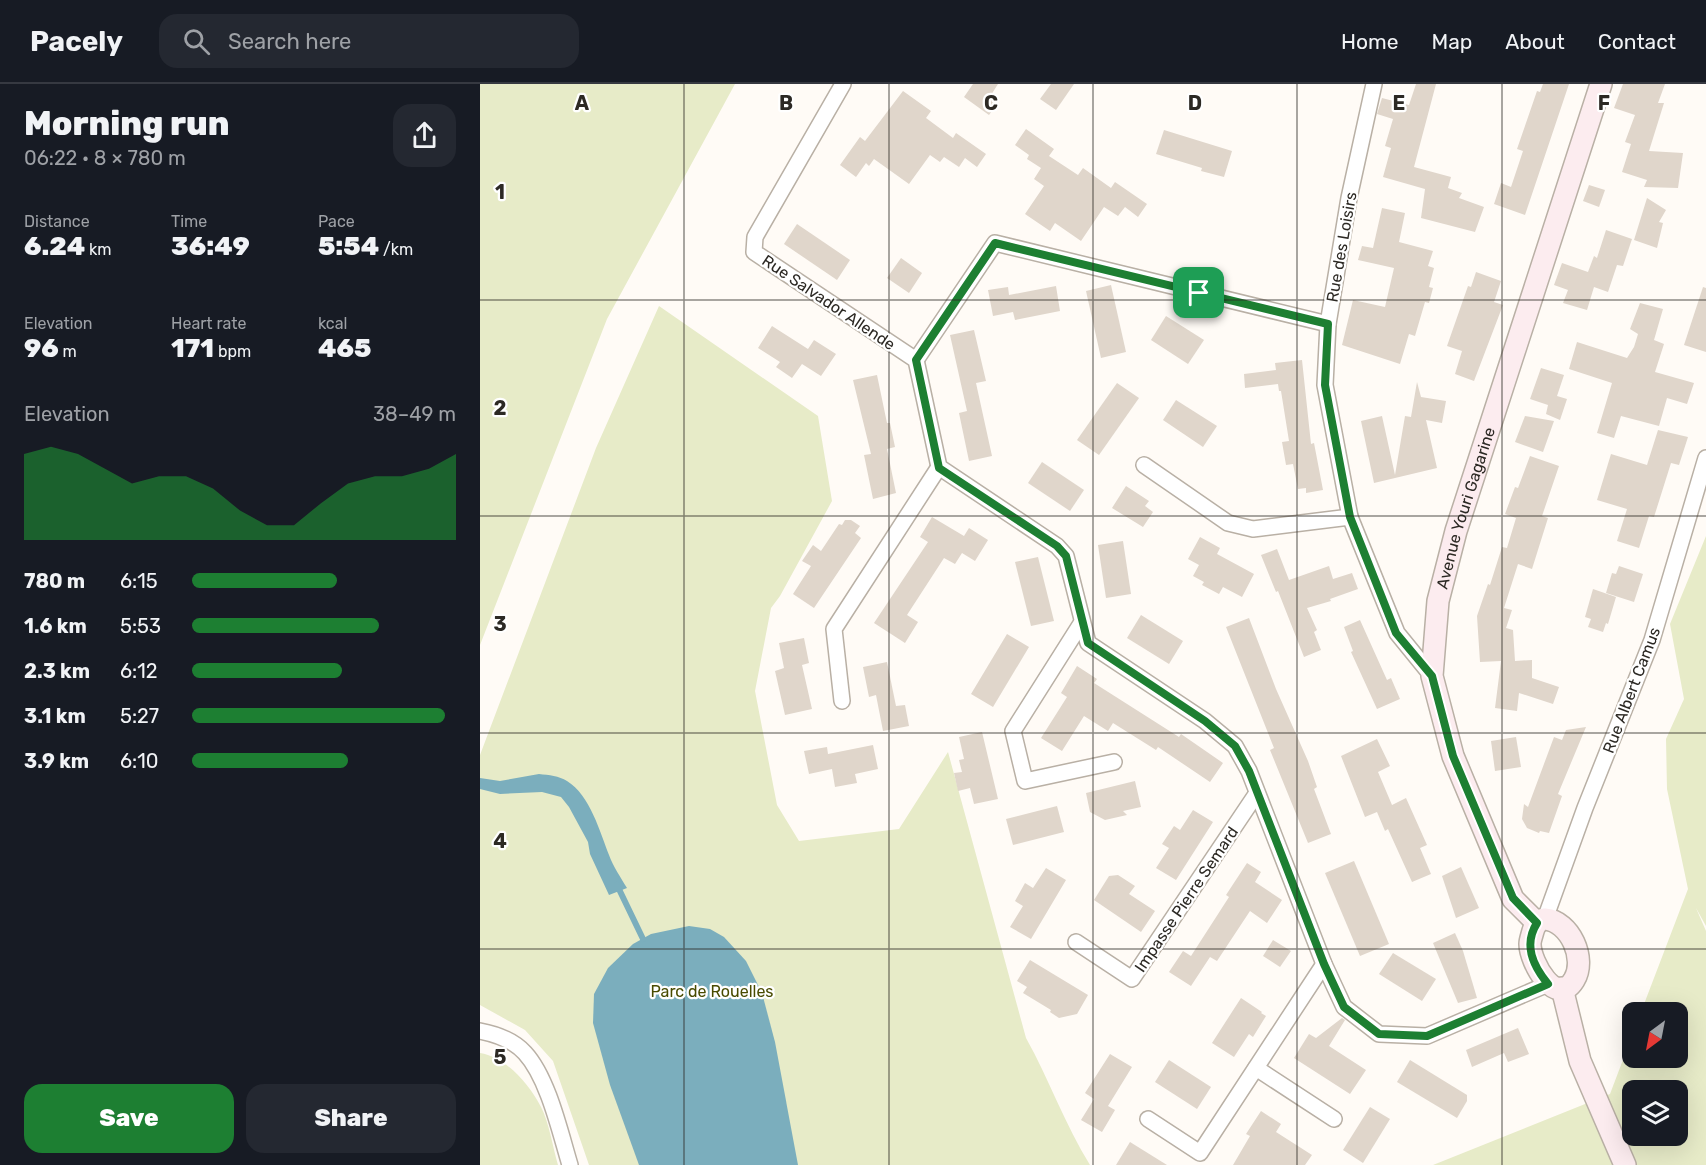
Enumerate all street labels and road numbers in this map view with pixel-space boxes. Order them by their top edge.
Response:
street label: Rue des Loisirs [1322,190,1361,304]
street label: Rue Salvador Allende [758,251,899,354]
street label: Avenue Youri Gagarine [1433,425,1499,591]
street label: Rue Albert Camus [1599,624,1664,756]
street label: Impasse Pierre Semard [1131,823,1242,976]

